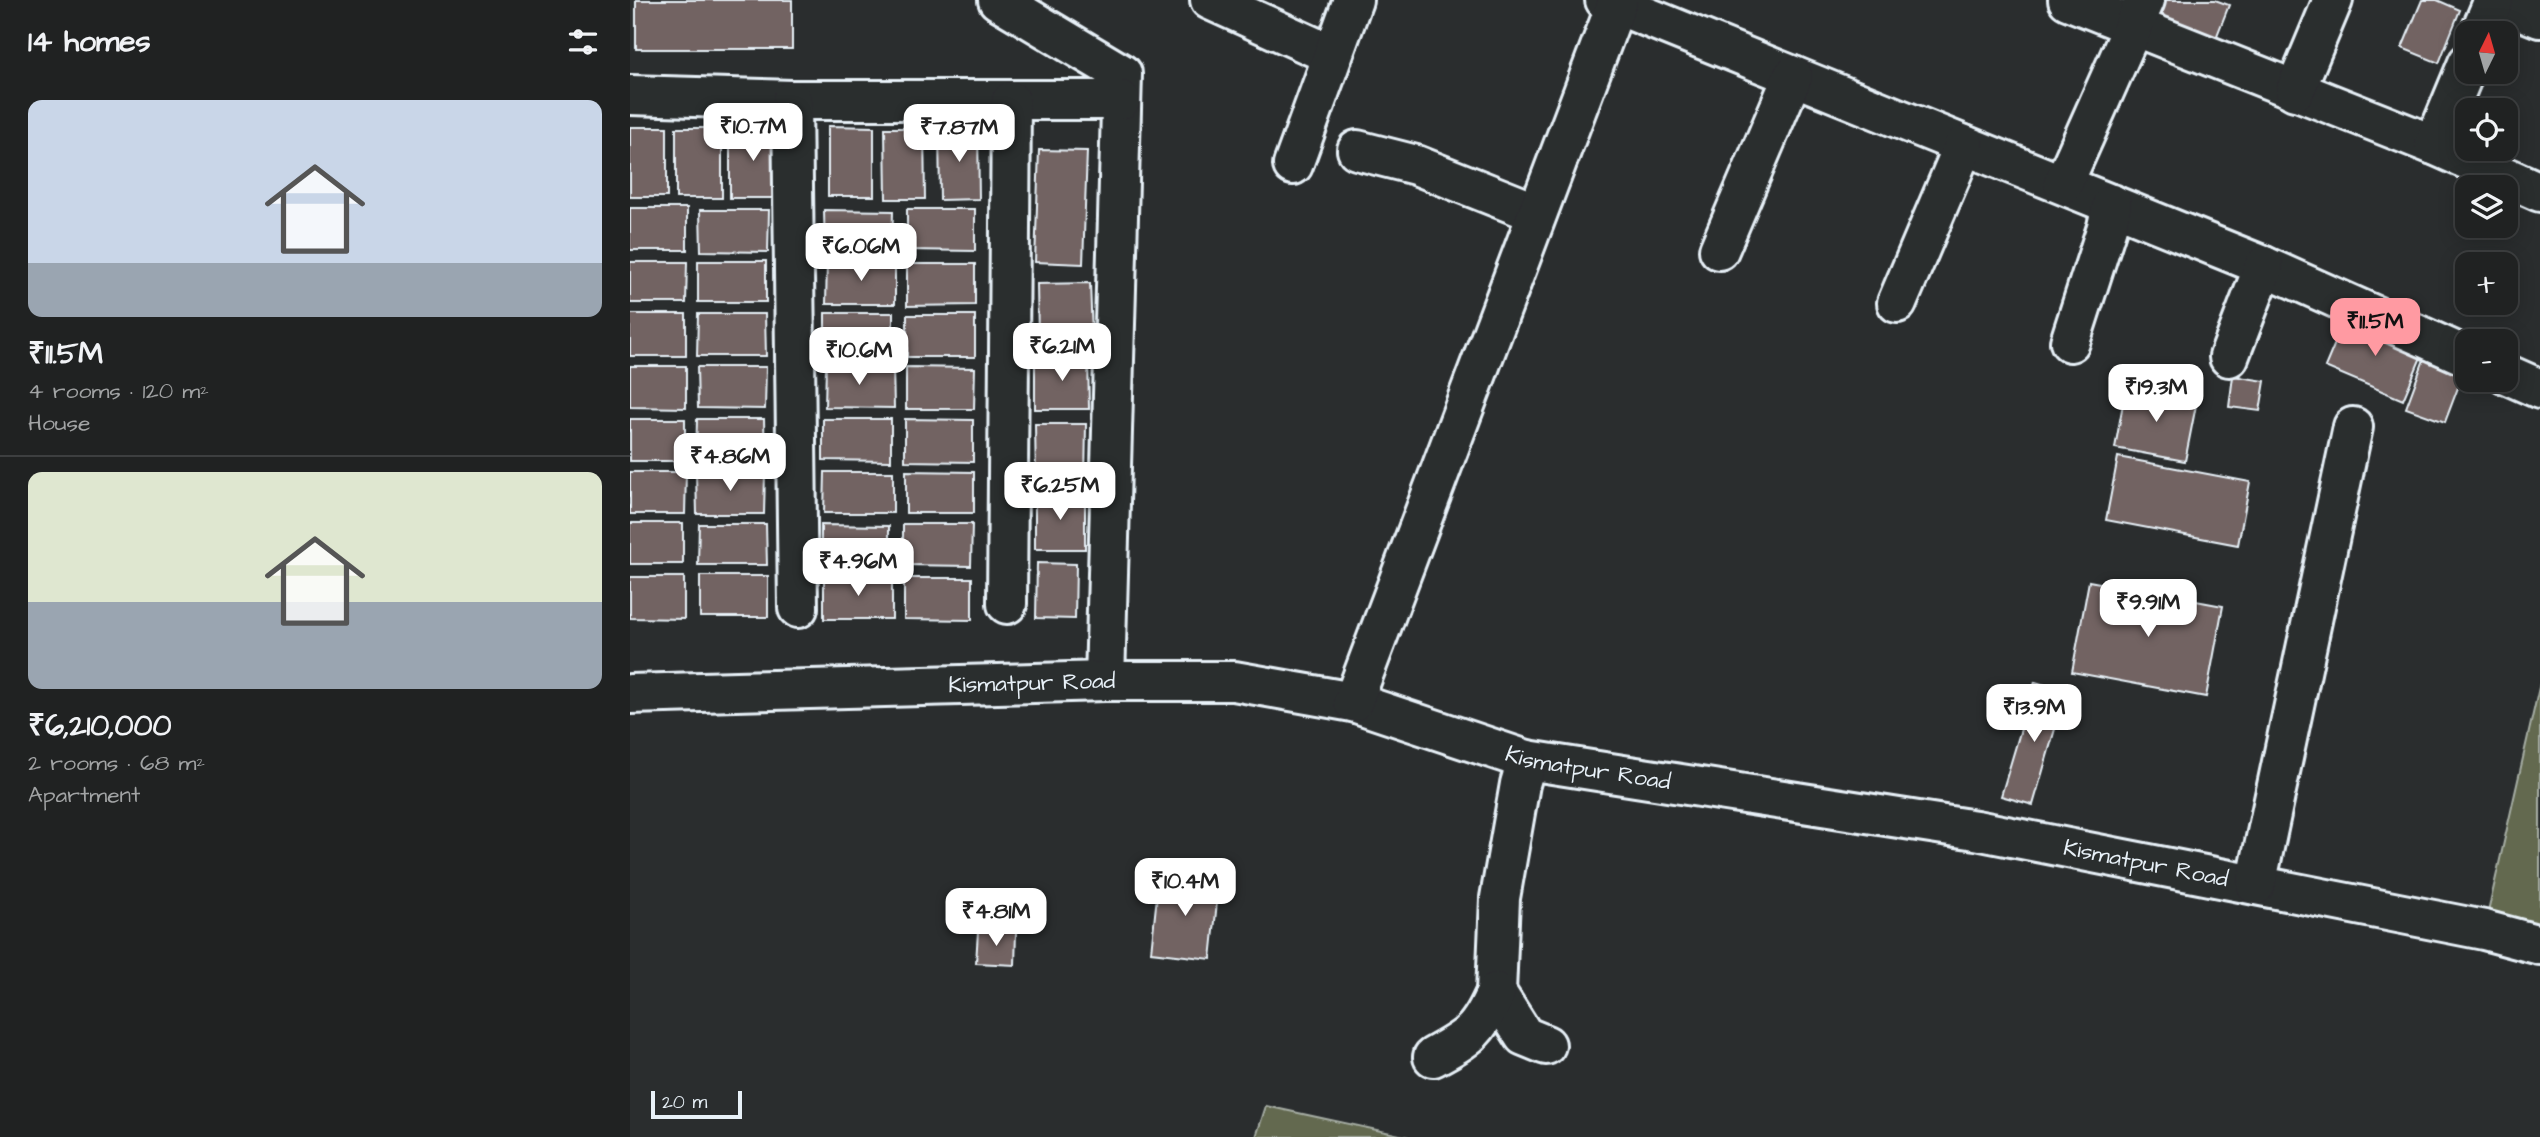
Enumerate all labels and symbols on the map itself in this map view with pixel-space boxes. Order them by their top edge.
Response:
north arrow [2455,21,2518,84]
pin: ₹10.7M [696,104,810,163]
pin: ₹7.87M [902,104,1016,164]
pin: ₹6.06M [804,224,918,283]
pin: ₹11.5M [2318,298,2432,358]
pin: ₹6.21M [1005,324,1119,383]
pin: ₹10.6M [802,328,916,387]
pin: ₹19.3M [2099,364,2213,424]
pin: ₹4.86M [673,434,787,493]
pin: ₹6.25M [1003,462,1117,522]
pin: ₹4.96M [801,538,915,598]
pin: ₹9.91M [2091,580,2205,639]
street label: Kismatpur Road [948,665,1116,701]
pin: ₹13.9M [1977,684,2091,744]
street label: Kismatpur Road [1501,738,1673,798]
street label: Kismatpur Road [2061,832,2231,895]
pin: ₹10.4M [1128,858,1242,918]
pin: ₹4.81M [939,888,1053,948]
scale bar [651,1088,742,1120]

